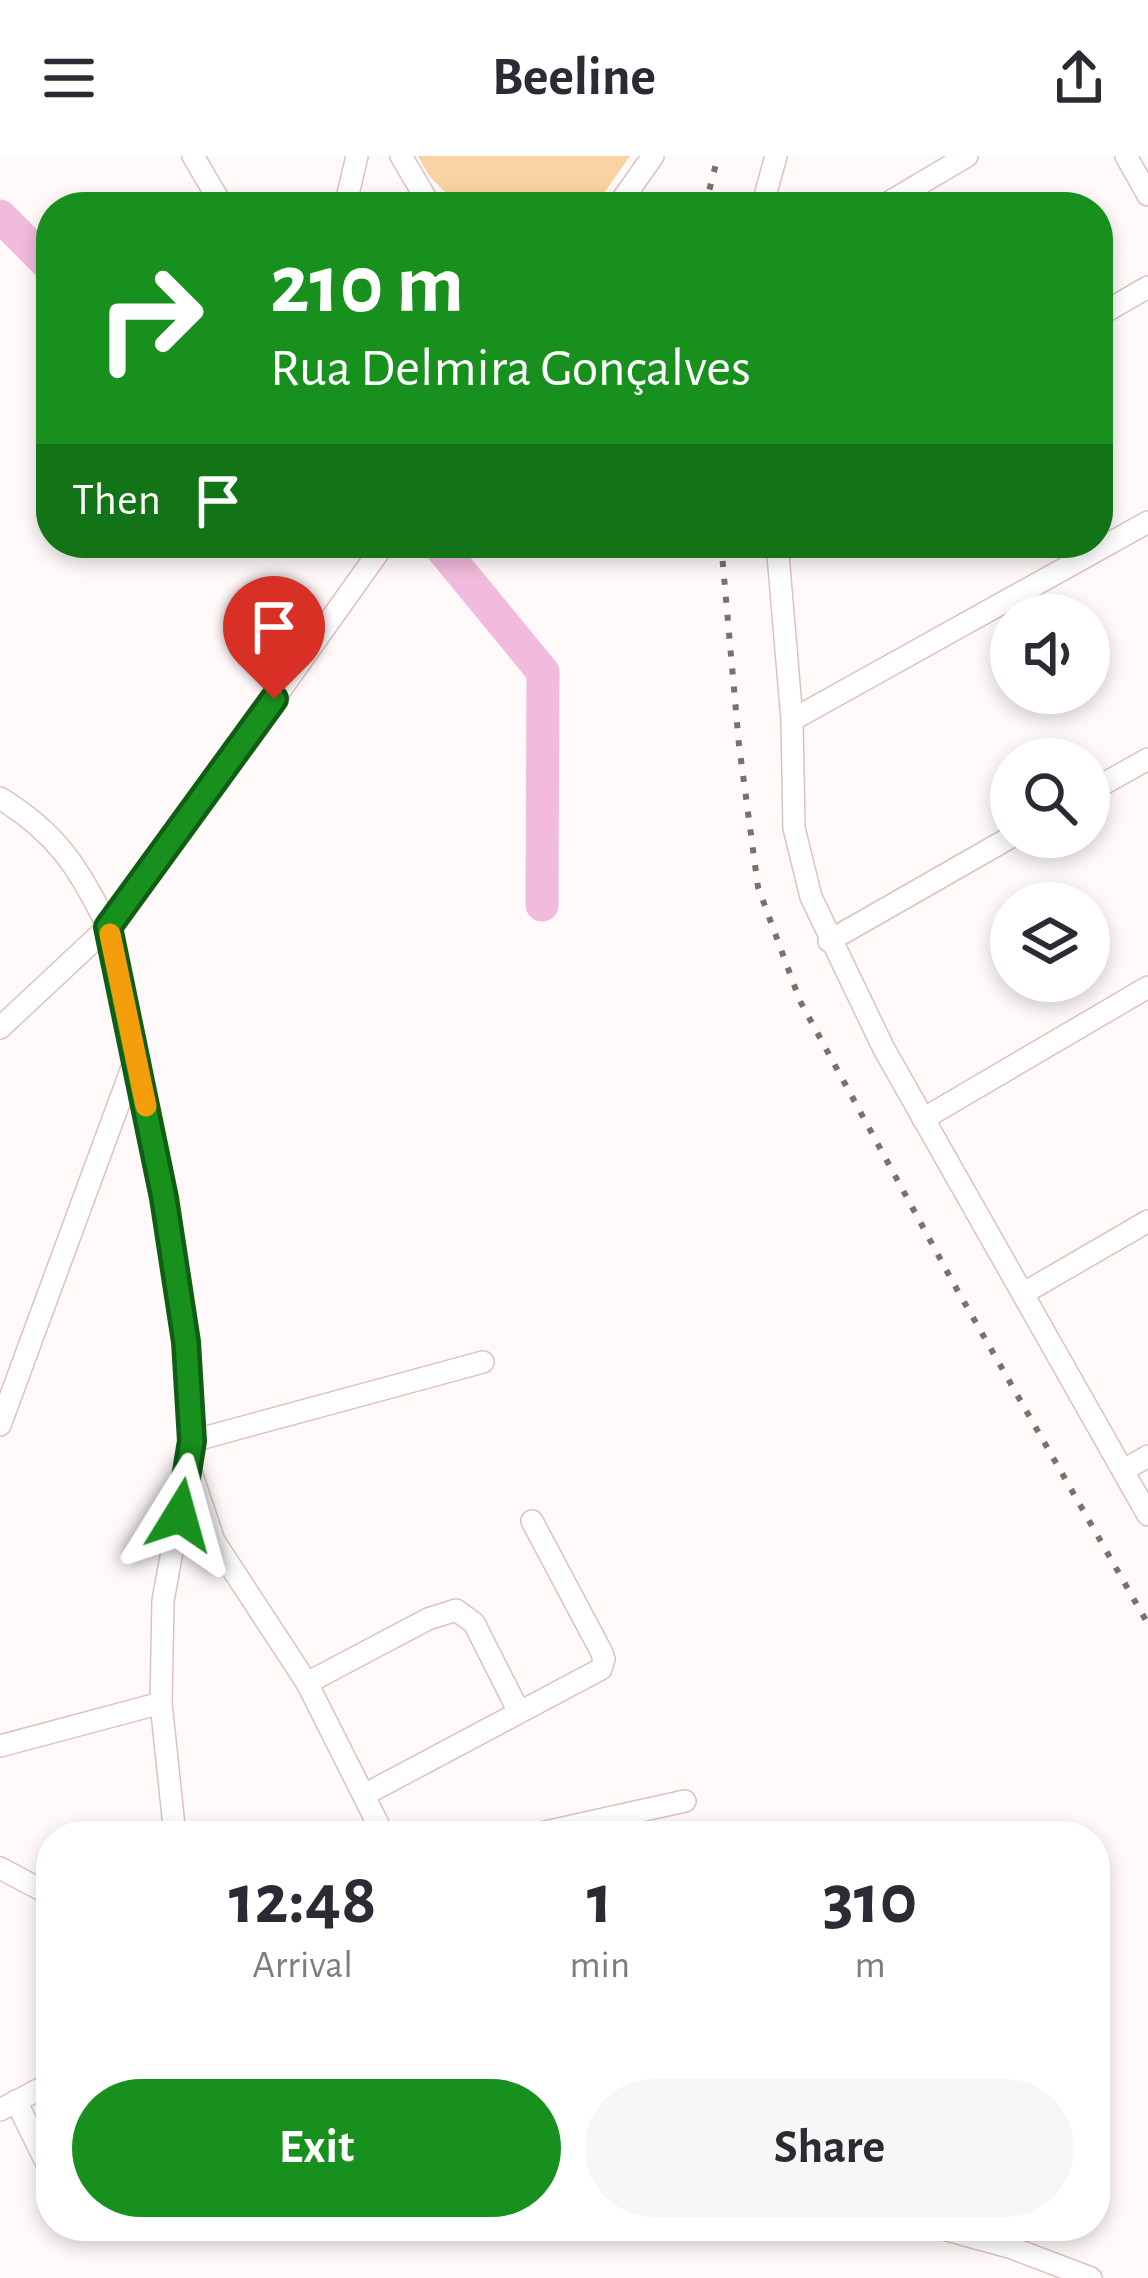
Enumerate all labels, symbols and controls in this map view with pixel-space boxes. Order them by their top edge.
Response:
icon: menu [36,45,102,111]
icon: share [1046,45,1112,111]
text: Beeline [492,51,656,105]
icon: right [72,240,228,396]
text: 210 m [270,244,464,328]
text: Rua Delmira Gonçalves [270,342,751,396]
icon: arrive [185,468,251,534]
text: Then [72,478,161,523]
pin [223,576,325,699]
icon: arrive [241,594,307,660]
map controls [990,594,1110,1002]
button: sound [990,594,1110,714]
button: search [990,738,1110,858]
button: layers [990,882,1110,1002]
position arrow [117,1452,243,1578]
text: 12:48 [229,1864,377,1936]
text: 1 [587,1864,613,1936]
text: 310 [823,1864,917,1936]
text: Arrival [253,1946,353,1985]
text: min [569,1946,630,1985]
text: m [854,1946,886,1985]
button: Exit [72,2079,561,2217]
button: Share [585,2079,1074,2217]

